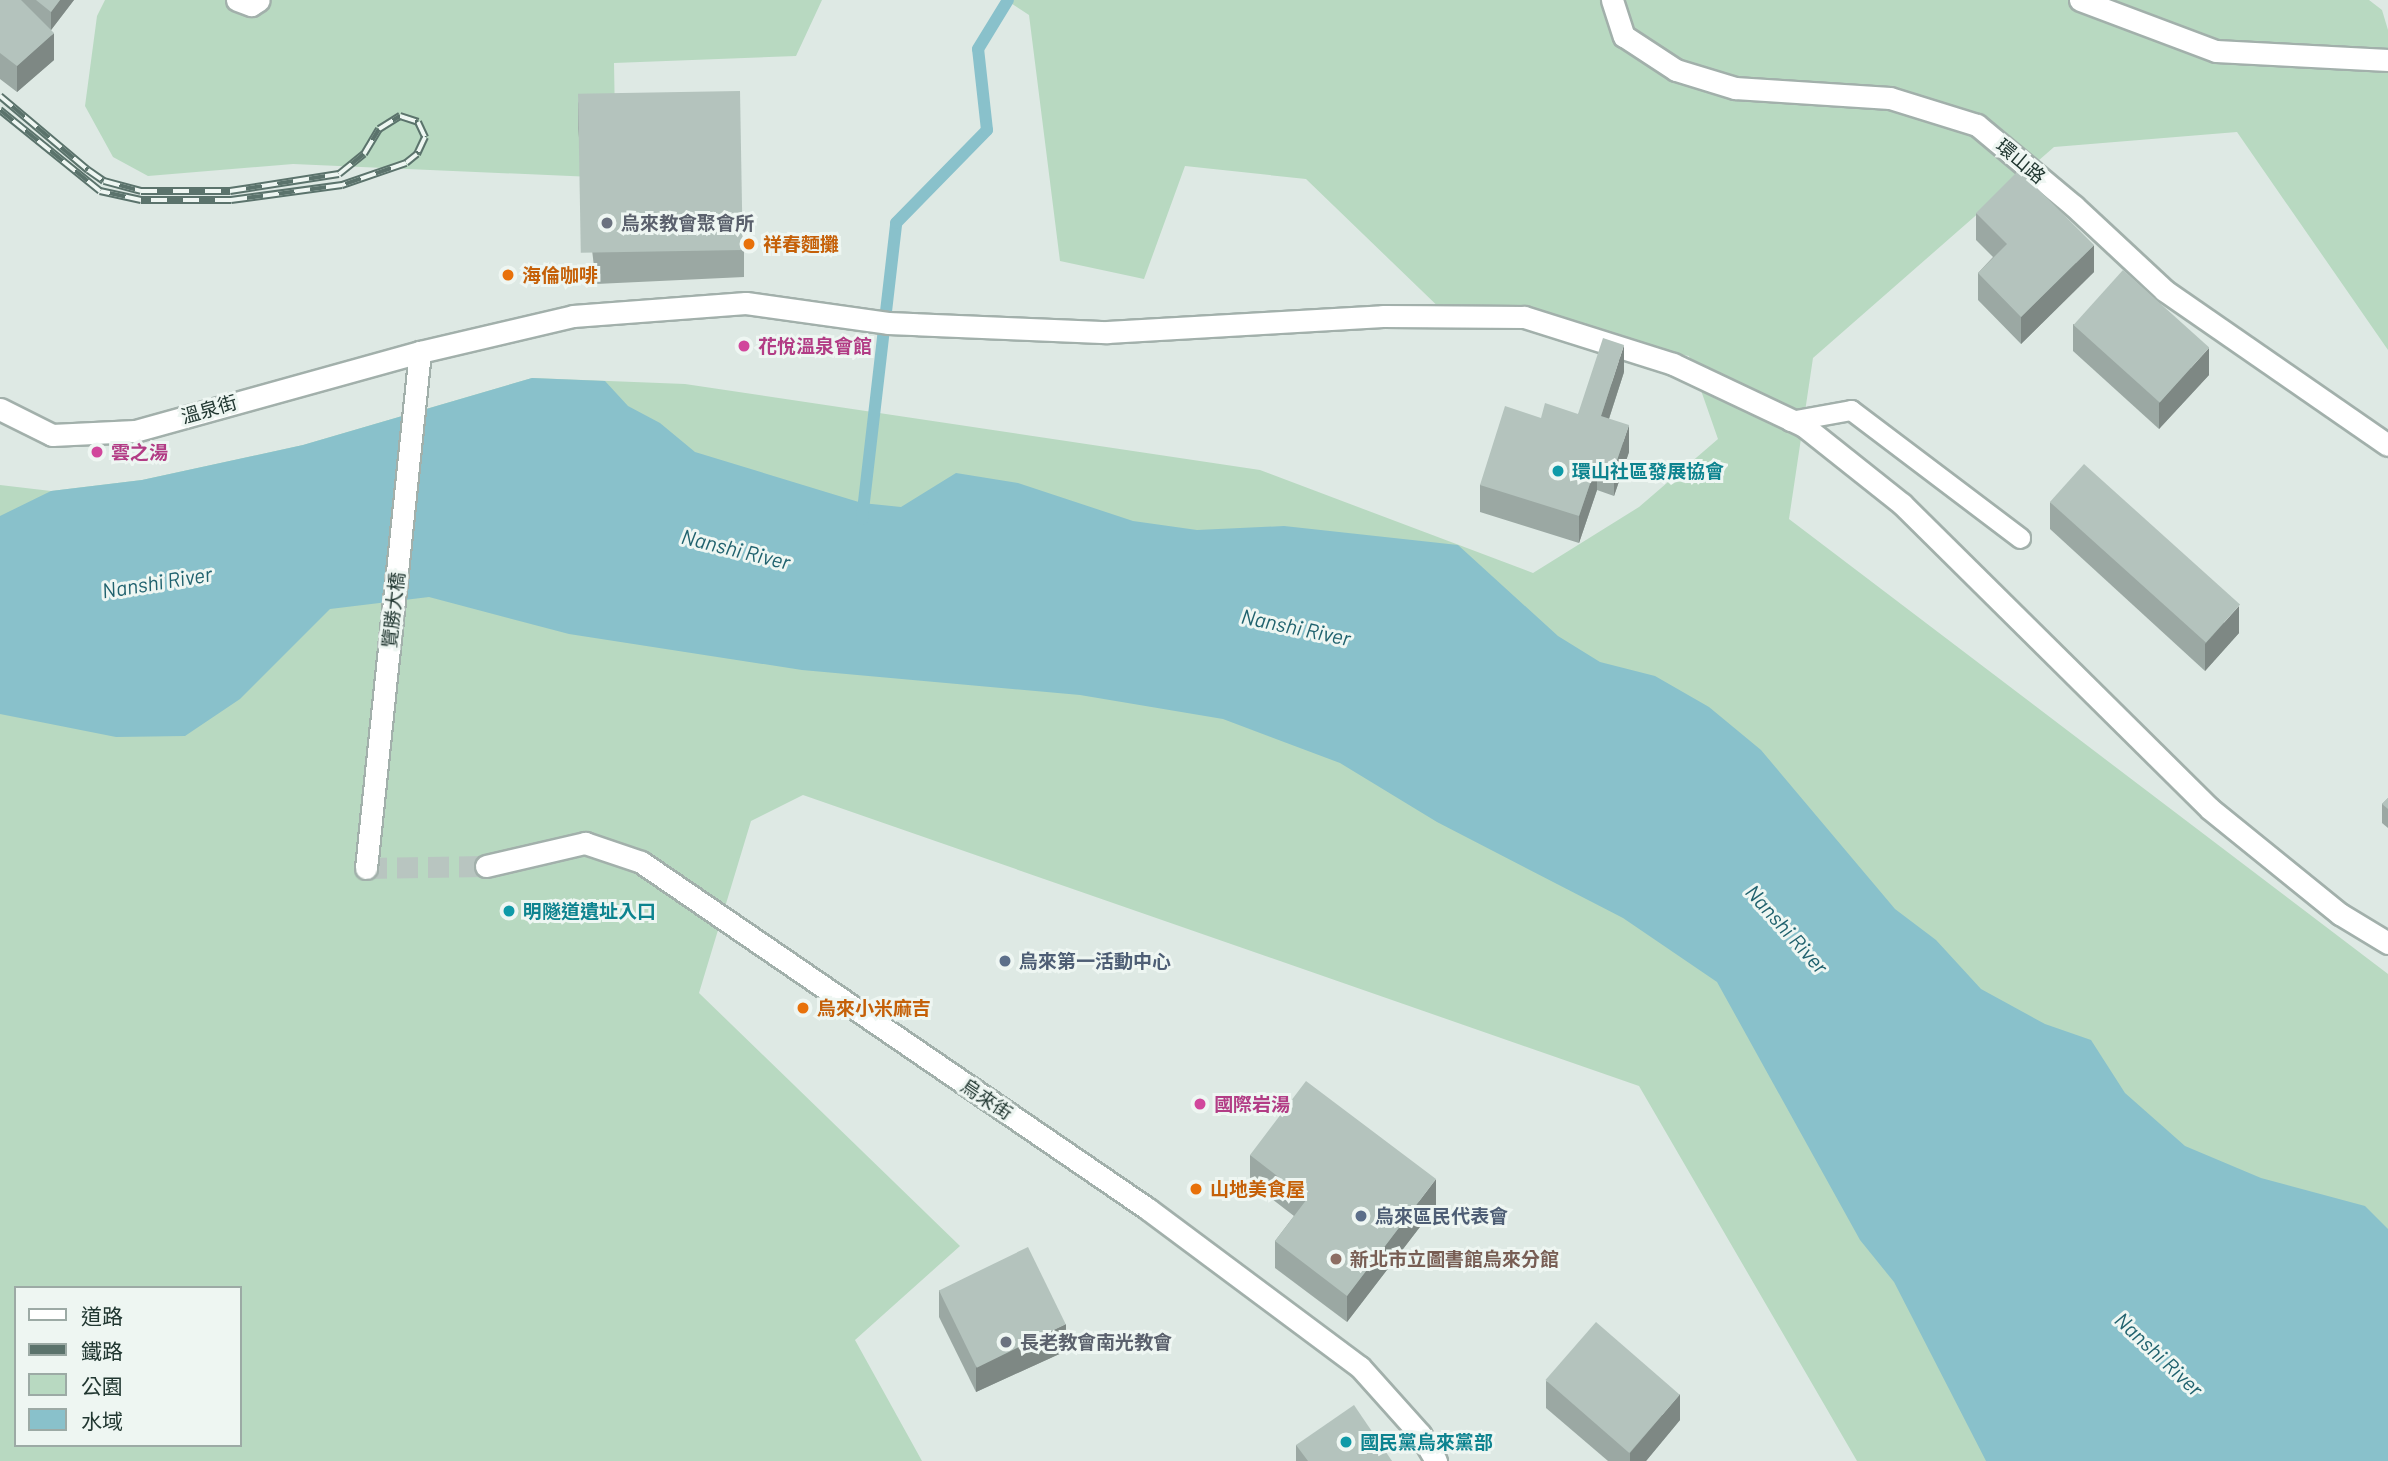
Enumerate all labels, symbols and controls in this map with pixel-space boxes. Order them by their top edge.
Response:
street label: 環山路 [1992,134,2050,188]
place label: 烏來教會聚會所 [621,212,754,234]
marker: 烏來教會聚會所 [599,215,615,231]
place label: 祥春麵攤 [763,233,839,255]
marker: 祥春麵攤 [741,236,757,252]
place label: 海倫咖啡 [522,264,598,286]
marker: 海倫咖啡 [500,267,516,283]
place label: 花悅溫泉會館 [758,335,872,357]
marker: 花悅溫泉會館 [736,338,752,354]
street label: 溫泉街 [178,390,240,428]
place label: 雲之湯 [111,441,168,463]
marker: 雲之湯 [89,444,105,460]
place label: 環山社區發展協會 [1572,460,1724,482]
marker: 環山社區發展協會 [1550,463,1566,479]
water label: Nanshi River [679,523,793,575]
water label: Nanshi River [100,561,214,603]
street label: 覽勝大橋 [378,571,408,649]
water label: Nanshi River [1239,603,1353,651]
water label: Nanshi River [1740,879,1834,979]
place label: 明隧道遺址入口 [523,900,656,922]
marker: 明隧道遺址入口 [501,903,517,919]
place label: 烏來第一活動中心 [1019,950,1171,972]
marker: 烏來第一活動中心 [997,953,1013,969]
place label: 烏來小米麻吉 [817,997,931,1019]
marker: 烏來小米麻吉 [795,1000,811,1016]
street label: 烏來街 [957,1074,1017,1124]
place label: 國際岩湯 [1214,1093,1290,1115]
marker: 國際岩湯 [1192,1096,1208,1112]
place label: 山地美食屋 [1210,1178,1305,1200]
marker: 山地美食屋 [1188,1181,1204,1197]
place label: 烏來區民代表會 [1375,1205,1508,1227]
marker: 烏來區民代表會 [1353,1208,1369,1224]
place label: 新北市立圖書館烏來分館 [1350,1248,1559,1270]
marker: 新北市立圖書館烏來分館 [1328,1251,1344,1267]
legend [14,1286,242,1447]
text: 道路 [81,1303,123,1328]
water label: Nanshi River [2110,1307,2208,1401]
place label: 長老教會南光教會 [1020,1331,1172,1353]
marker: 長老教會南光教會 [998,1334,1014,1350]
text: 鐵路 [81,1338,123,1363]
text: 公園 [81,1373,123,1398]
text: 水域 [81,1408,123,1433]
place label: 國民黨烏來黨部 [1360,1431,1493,1453]
marker: 國民黨烏來黨部 [1338,1434,1354,1450]

